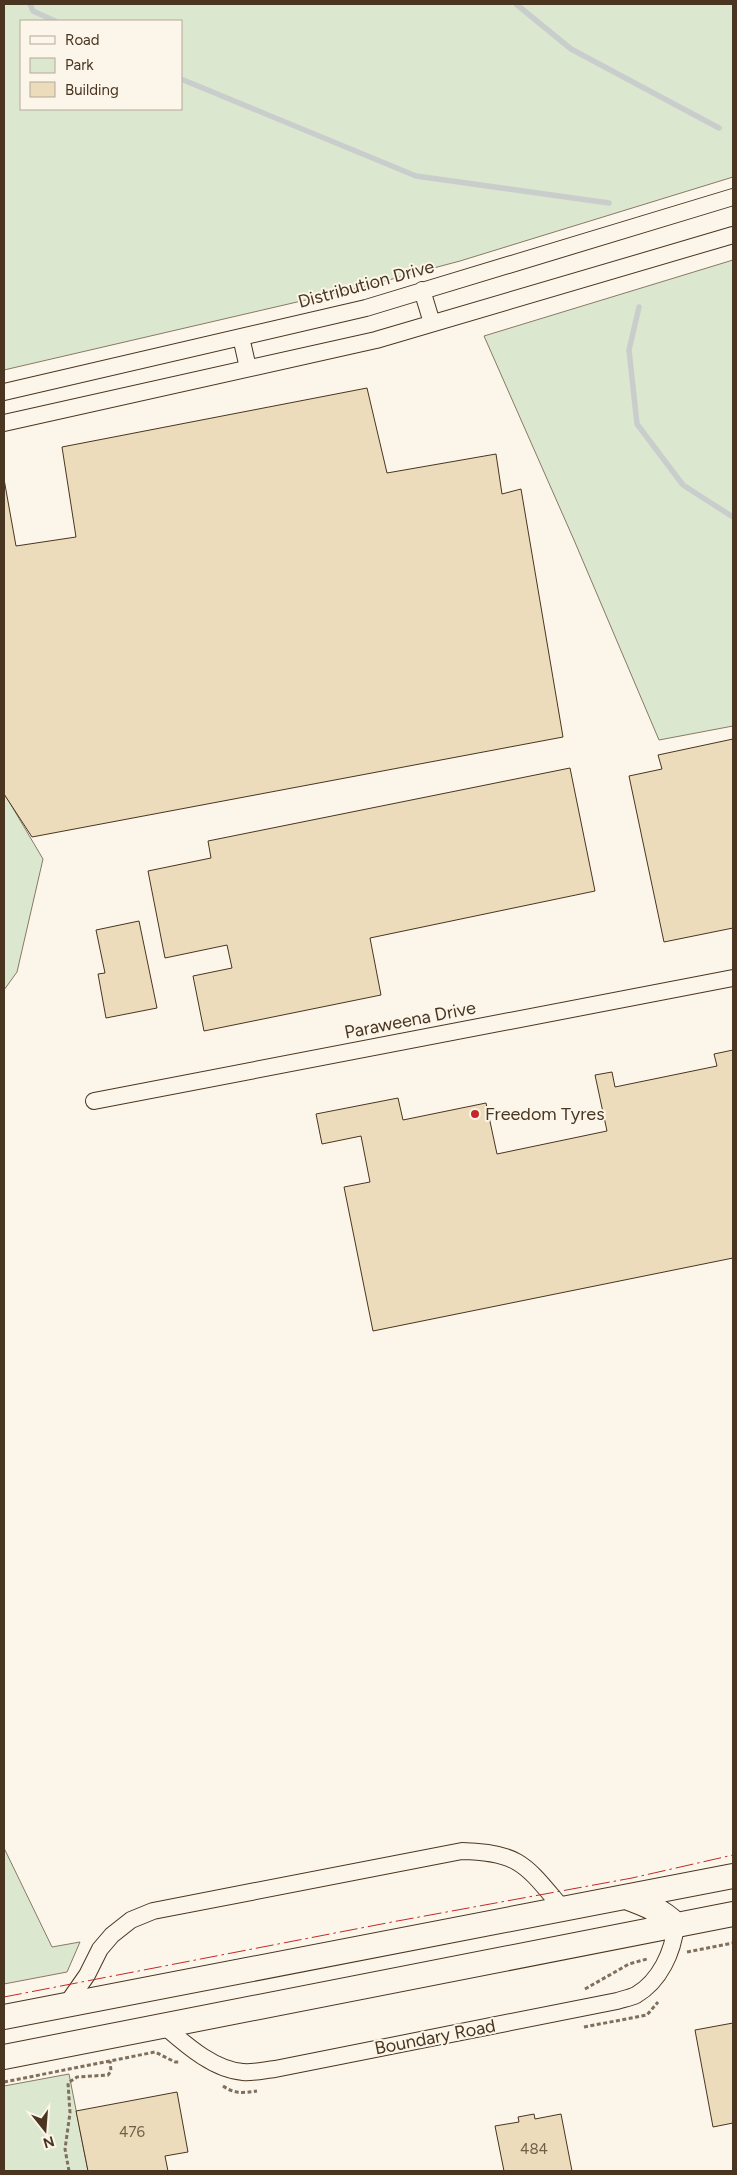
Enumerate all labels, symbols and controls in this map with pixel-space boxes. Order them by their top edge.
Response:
legend [20,20,182,110]
text: Road [65,31,100,49]
text: Park [65,56,94,74]
text: Building [65,81,119,99]
street label: Distribution Drive [295,255,437,313]
street label: Paraweena Drive [342,996,478,1044]
place label: Freedom Tyres [485,1103,605,1125]
marker: Freedom Tyres [469,1108,481,1120]
street label: Boundary Road [373,2014,497,2060]
north arrow [20,2105,70,2155]
house number: 476 [119,2123,145,2141]
text: N [41,2132,56,2152]
house number: 484 [520,2140,548,2158]

